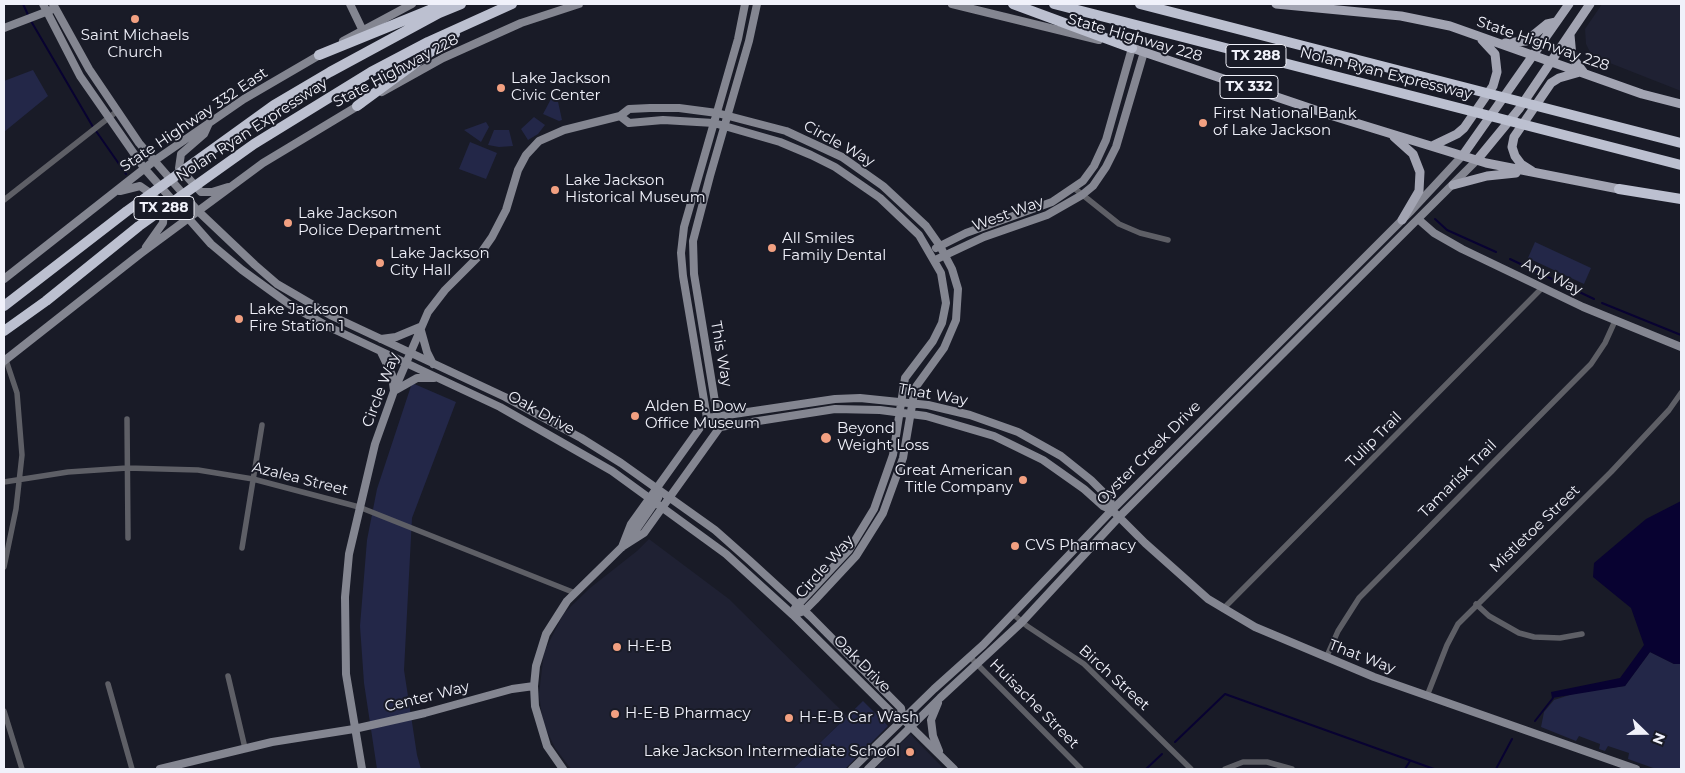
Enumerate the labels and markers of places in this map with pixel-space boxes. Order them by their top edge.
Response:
marker: Saint Michaels Church [129,13,141,25]
place label: Saint Michaels Church [81,27,189,62]
place label: Lake Jackson Civic Center [511,70,611,105]
marker: Lake Jackson Civic Center [495,82,507,94]
place label: First National Bank of Lake Jackson [1213,105,1357,140]
marker: First National Bank of Lake Jackson [1197,117,1209,129]
place label: Lake Jackson Historical Museum [565,172,706,207]
marker: Lake Jackson Historical Museum [549,184,561,196]
place label: Lake Jackson Police Department [298,205,441,240]
marker: Lake Jackson Police Department [282,217,294,229]
place label: All Smiles Family Dental [782,230,886,265]
marker: All Smiles Family Dental [766,242,778,254]
place label: Lake Jackson City Hall [390,245,490,280]
marker: Lake Jackson City Hall [374,257,386,269]
place label: Lake Jackson Fire Station 1 [249,301,349,336]
marker: Lake Jackson Fire Station 1 [233,313,245,325]
place label: Alden B. Dow Office Museum [645,398,760,433]
marker: Alden B. Dow Office Museum [629,410,641,422]
place label: Beyond Weight Loss [837,420,929,455]
marker: Beyond Weight Loss [819,431,833,445]
place label: Great American Title Company [895,462,1013,497]
marker: Great American Title Company [1017,474,1029,486]
place label: CVS Pharmacy [1025,537,1136,555]
marker: CVS Pharmacy [1009,540,1021,552]
place label: H-E-B [627,638,672,656]
marker: H-E-B [611,641,623,653]
place label: H-E-B Pharmacy [625,705,751,723]
marker: H-E-B Pharmacy [609,708,621,720]
place label: H-E-B Car Wash [799,709,919,727]
marker: H-E-B Car Wash [783,712,795,724]
place label: Lake Jackson Intermediate School [644,743,900,761]
marker: Lake Jackson Intermediate School [904,746,916,758]

